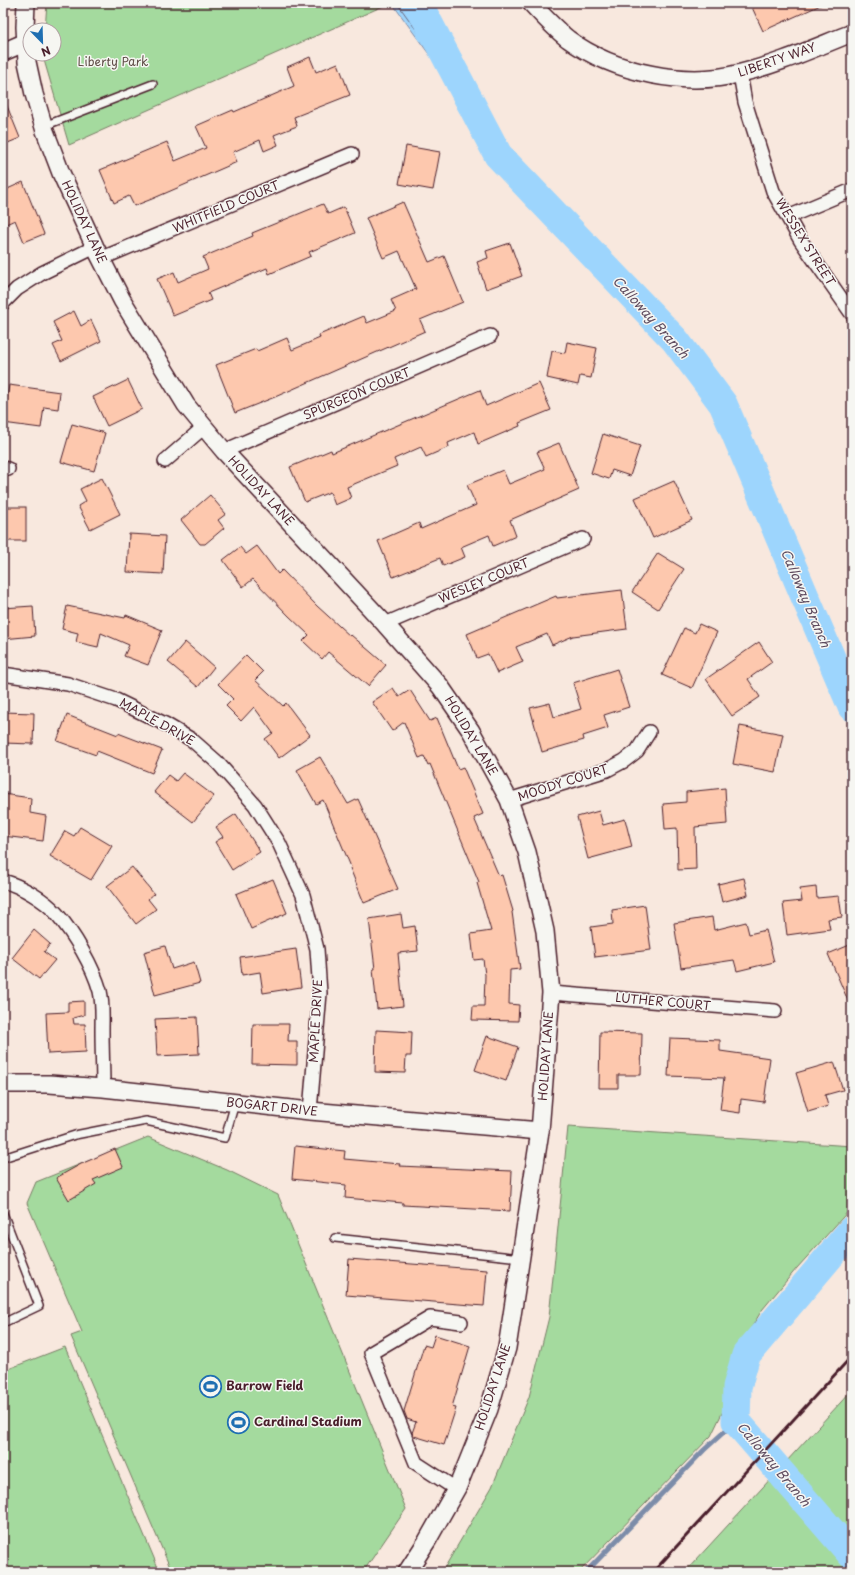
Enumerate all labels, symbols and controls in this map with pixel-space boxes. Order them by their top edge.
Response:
north arrow [22,22,62,62]
street label: LIBERTY WAY [735,37,818,81]
text: N [39,42,53,61]
park label: Liberty Park [78,52,148,70]
street label: WHITFIELD COURT [169,175,283,237]
street label: HOLIDAY LANE [58,177,112,266]
street label: WESSEX STREET [772,194,841,290]
water label: Calloway Branch [609,271,694,362]
street label: SPURGEON COURT [300,362,414,424]
street label: HOLIDAY LANE [224,451,299,530]
water label: Calloway Branch [777,546,836,650]
street label: WESLEY COURT [436,553,532,607]
street label: HOLIDAY LANE [441,692,503,779]
street label: MAPLE DRIVE [117,693,198,749]
street label: MOODY COURT [515,759,611,805]
street label: MAPLE DRIVE [304,979,326,1063]
street label: LUTHER COURT [615,988,712,1014]
street label: HOLIDAY LANE [533,1010,557,1101]
street label: BOGART DRIVE [225,1092,319,1120]
street label: HOLIDAY LANE [470,1341,515,1432]
sports icon: Barrow Field [198,1373,224,1399]
place label: Barrow Field [226,1376,304,1394]
sports icon: Cardinal Stadium [226,1409,252,1435]
place label: Cardinal Stadium [254,1412,362,1430]
water label: Calloway Branch [733,1417,816,1510]

